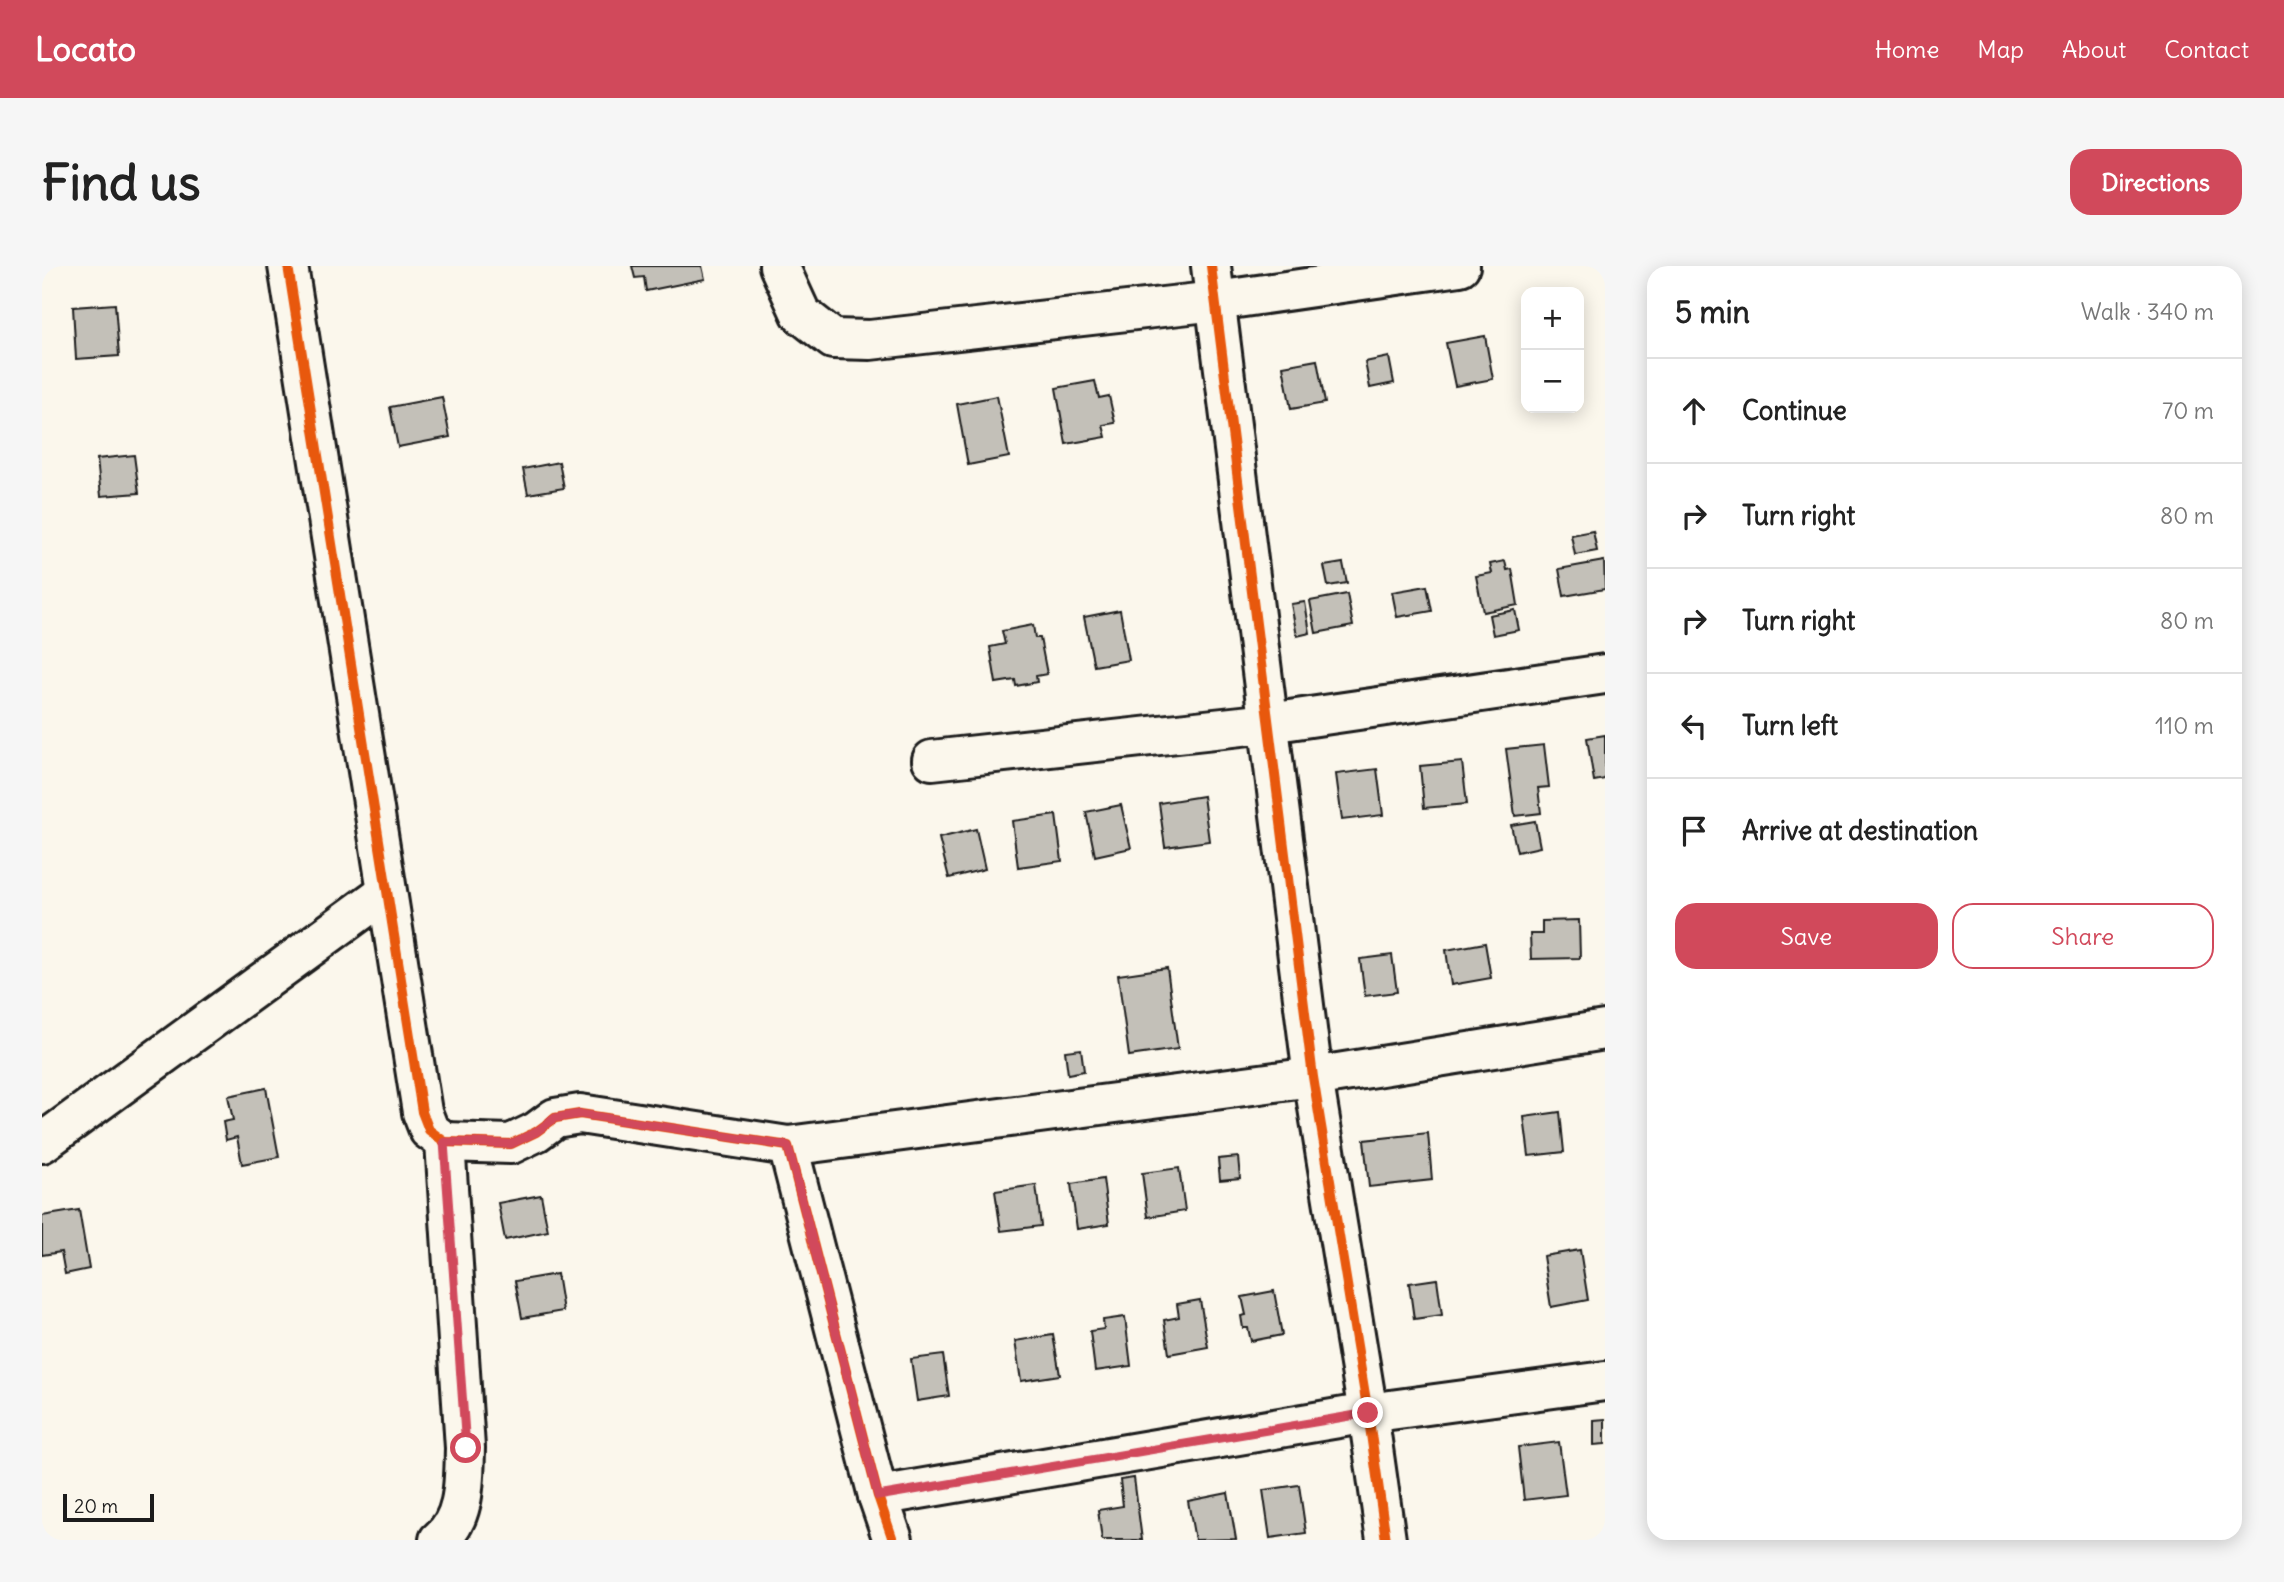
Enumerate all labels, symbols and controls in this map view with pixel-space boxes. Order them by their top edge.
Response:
text: Locato [35,28,136,70]
text: Home [1875,34,1939,64]
text: Map [1977,34,2024,64]
text: About [2062,34,2126,64]
text: Contact [2164,34,2249,64]
button: Directions [2070,149,2242,215]
text: Find us [42,152,200,213]
map controls [1521,287,1584,413]
button: + [1521,287,1584,350]
text: 5 min [1675,293,1750,331]
text: Walk · 340 m [2081,297,2214,326]
button: − [1521,350,1584,413]
icon: ahead [1675,392,1713,430]
text: Continue [1742,394,1847,427]
text: 70 m [2162,396,2214,425]
icon: right [1675,497,1713,535]
text: Turn right [1742,499,1855,532]
text: 80 m [2160,501,2214,530]
icon: right [1675,602,1713,640]
text: Turn right [1742,604,1855,637]
text: 80 m [2160,606,2214,635]
icon: left [1675,707,1713,745]
text: Turn left [1742,709,1838,742]
text: 110 m [2155,711,2214,740]
icon: arrive [1675,812,1713,850]
text: Arrive at destination [1742,814,1978,847]
button: Save [1675,903,1938,969]
button: Share [1952,903,2214,969]
route end [1352,1397,1383,1428]
route start [450,1432,481,1463]
scale bar [63,1491,154,1523]
text: 20 m [74,1494,118,1518]

